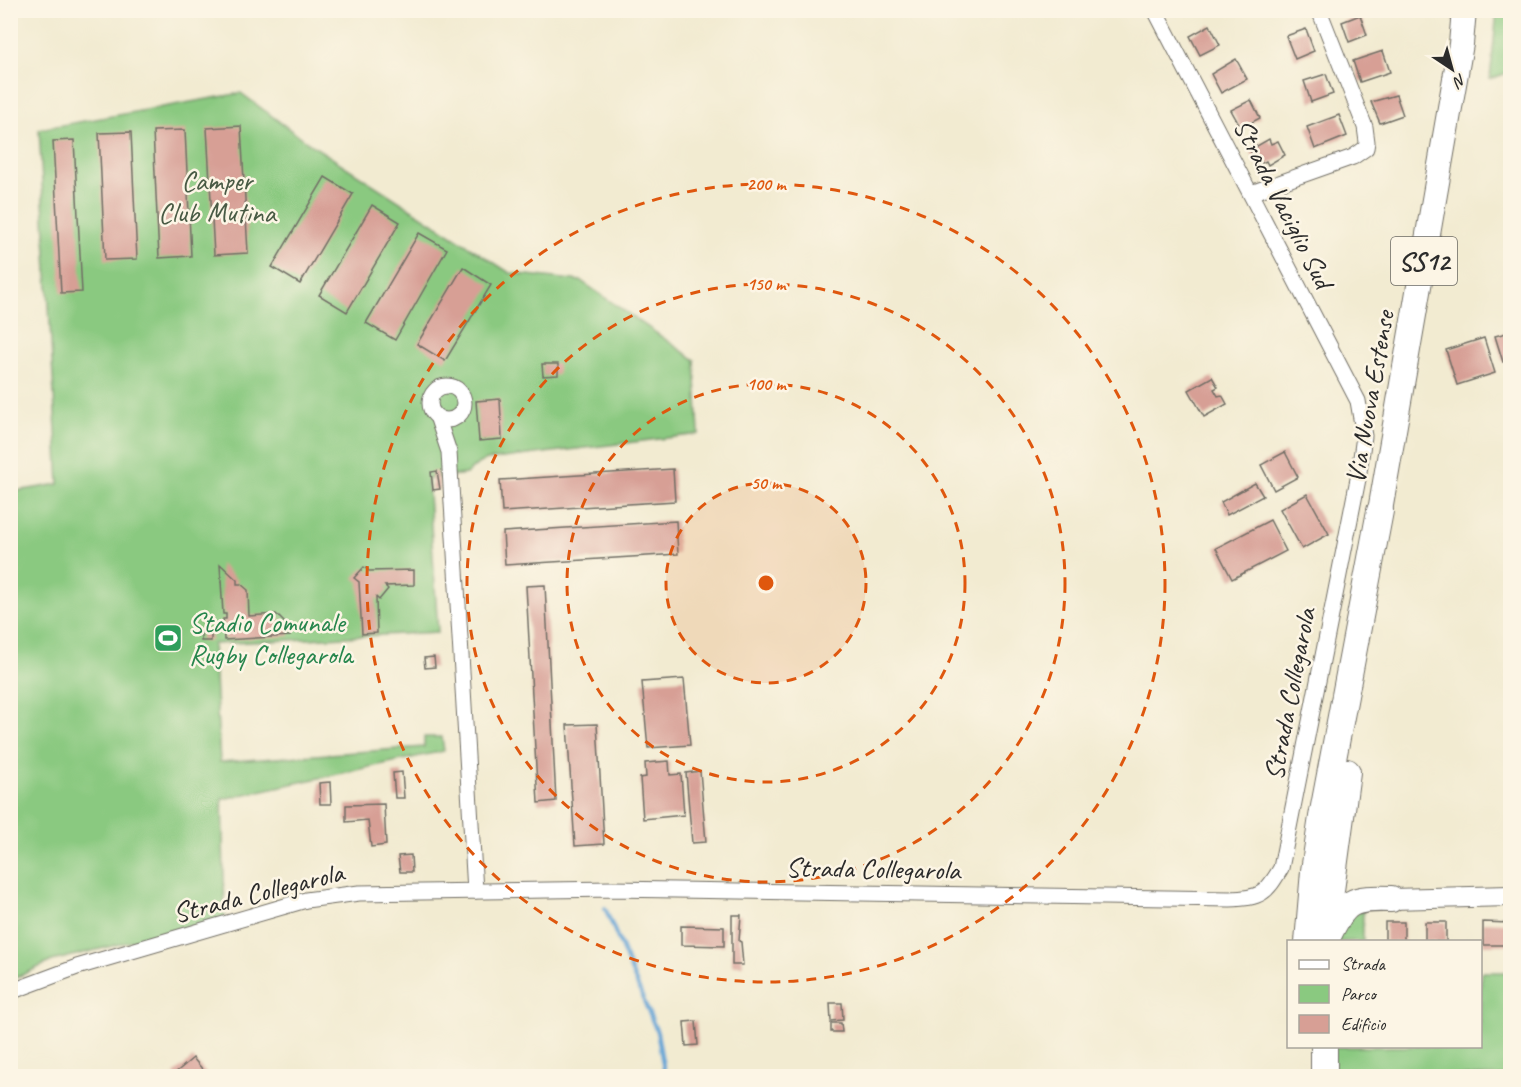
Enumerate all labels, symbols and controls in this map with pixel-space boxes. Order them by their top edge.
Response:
north arrow [1422,39,1482,99]
text: N [1448,69,1470,93]
street label: Strada Vaciglio Sud [1226,113,1343,297]
park label: Camper Club Mutina [158,163,277,230]
text: 200 m [747,173,787,195]
road number: SS12 [1391,237,1457,285]
text: 150 m [747,273,787,295]
street label: Via Nuova Estense [1337,306,1402,486]
text: 100 m [747,373,787,395]
text: 50 m [751,472,783,494]
centre of rings [756,573,776,593]
street label: Strada Collegarola [1256,603,1324,783]
place label: Stadio Comunale Rugby Collegarola [189,605,355,672]
sports icon: Stadio Comunale Rugby Collegarola [152,622,184,654]
street label: Strada Collegarola [785,849,962,888]
street label: Strada Collegarola [169,854,349,931]
legend [1287,940,1482,1048]
text: Strada [1341,953,1386,975]
text: Parco [1341,983,1377,1005]
text: Edificio [1341,1013,1387,1035]

